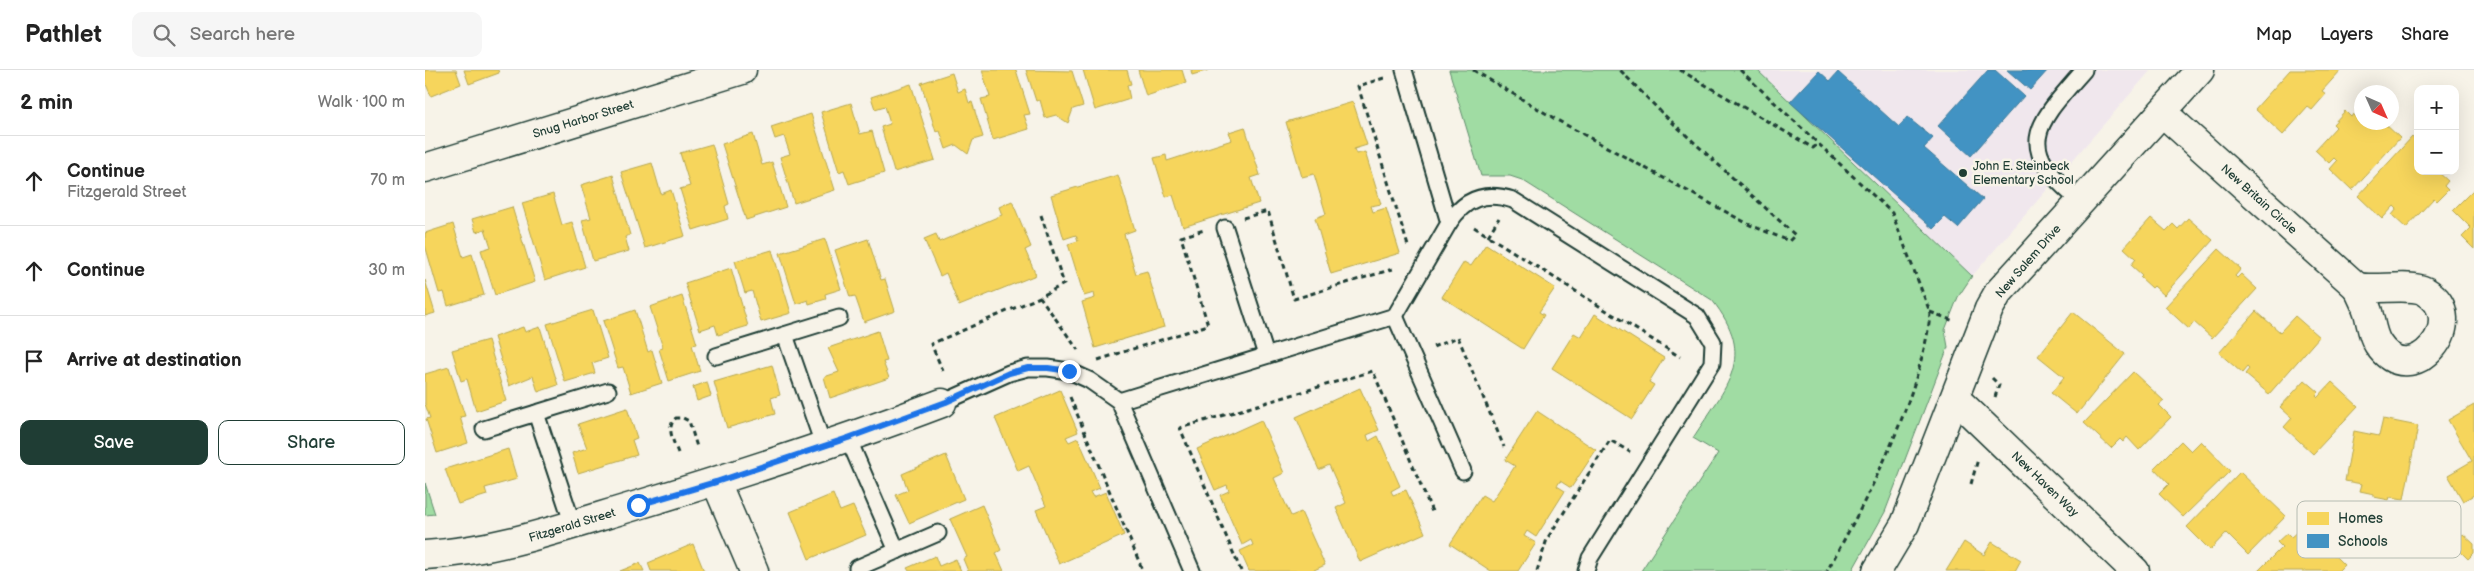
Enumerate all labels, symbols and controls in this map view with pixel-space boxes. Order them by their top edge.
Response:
search box [132,12,482,57]
text: Pathlet [25,20,102,49]
icon: search [150,21,178,49]
text: Search here [190,23,295,46]
text: Map [2256,24,2292,45]
text: Layers [2320,24,2373,45]
text: Share [2401,24,2449,45]
north arrow [2354,85,2399,130]
map controls [2414,85,2459,175]
button: + [2414,85,2459,130]
text: 2 min [20,90,73,115]
text: Walk · 100 m [318,93,405,112]
street label: Snug Harbor Street [531,97,636,142]
button: − [2414,130,2459,175]
place label: John E. Steinbeck Elementary School [1973,159,2074,188]
text: Continue [67,160,145,183]
street label: New Britain Circle [2218,161,2300,237]
icon: ahead [20,167,48,195]
marker: John E. Steinbeck Elementary School [1957,167,1969,179]
text: 70 m [370,171,405,190]
text: Fitzgerald Street [67,183,186,202]
street label: New Salem Drive [1992,222,2064,301]
icon: ahead [20,257,48,285]
text: Continue [67,259,145,282]
text: 30 m [368,261,405,280]
icon: arrive [20,347,48,375]
text: Arrive at destination [67,349,242,372]
route end [1058,360,1081,383]
button: Save [20,420,208,465]
button: Share [218,420,405,465]
street label: New Haven Way [2008,448,2082,521]
route start [627,494,650,517]
legend [2297,501,2461,558]
street label: Fitzgerald Street [527,505,617,546]
text: Homes [2338,510,2383,527]
text: Schools [2338,533,2388,550]

